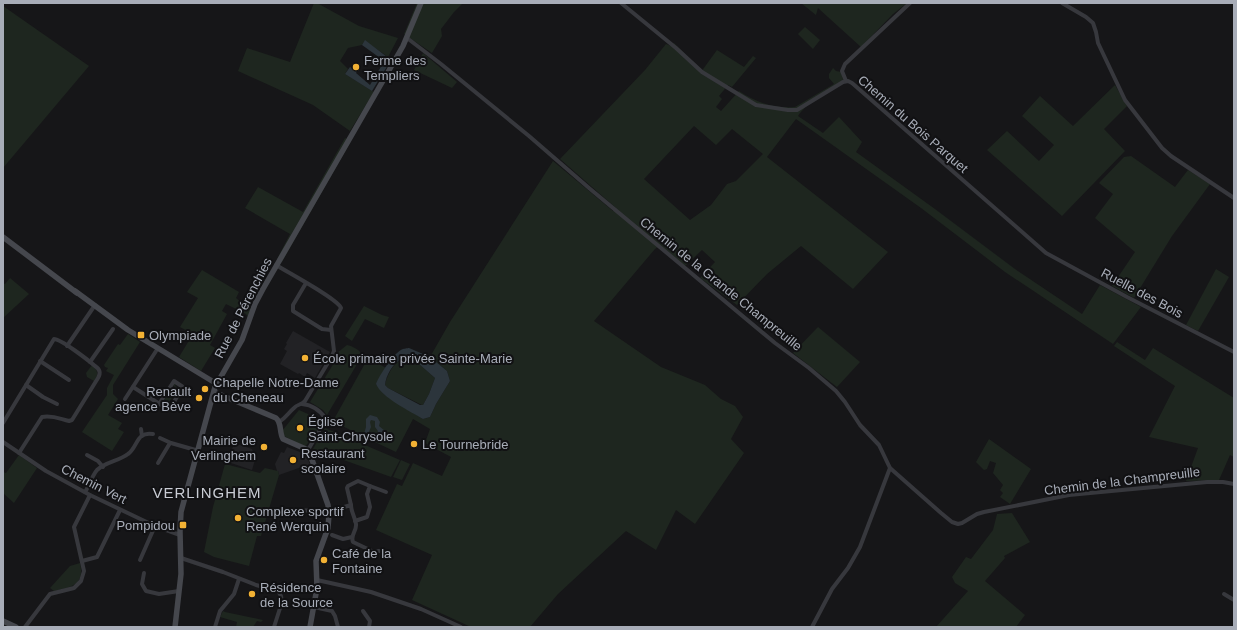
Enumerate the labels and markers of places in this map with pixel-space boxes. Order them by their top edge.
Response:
place label: Ferme des Templiers [364,53,427,83]
marker: Ferme des Templiers [351,62,361,72]
place label: Olympiade [149,328,211,343]
marker: Olympiade [136,330,146,340]
place label: École primaire privée Sainte-Marie [313,351,512,366]
marker: École primaire privée Sainte-Marie [300,353,310,363]
place label: Chapelle Notre-Dame du Cheneau [213,375,339,405]
place label: Renault agence Bève [115,384,191,414]
marker: Chapelle Notre-Dame du Cheneau [200,384,210,394]
marker: Renault agence Bève [194,393,204,403]
place label: Église Saint-Chrysole [308,414,393,444]
marker: Église Saint-Chrysole [295,423,305,433]
place label: Mairie de Verlinghem [191,433,256,463]
place label: Le Tournebride [422,437,509,452]
marker: Le Tournebride [409,439,419,449]
marker: Mairie de Verlinghem [259,442,269,452]
place label: Restaurant scolaire [301,446,365,476]
marker: Restaurant scolaire [288,455,298,465]
place label: Complexe sportif René Werquin [246,504,344,534]
marker: Complexe sportif René Werquin [233,513,243,523]
place label: Pompidou [116,518,175,533]
marker: Pompidou [178,520,188,530]
place label: Café de la Fontaine [332,546,392,576]
marker: Café de la Fontaine [319,555,329,565]
place label: Résidence de la Source [260,580,333,610]
marker: Résidence de la Source [247,589,257,599]

